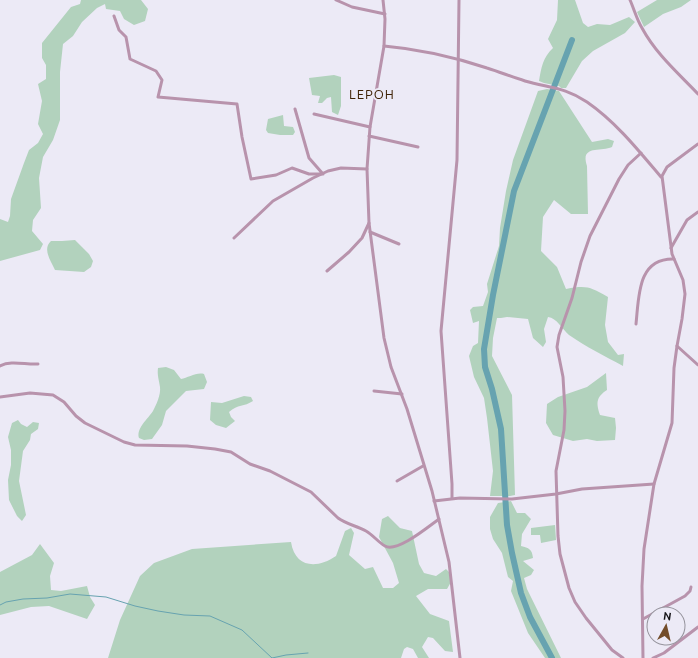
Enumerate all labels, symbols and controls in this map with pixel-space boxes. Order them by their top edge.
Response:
district label: LEPOH [349,87,395,101]
north arrow [646,606,686,646]
text: N [662,610,672,623]

